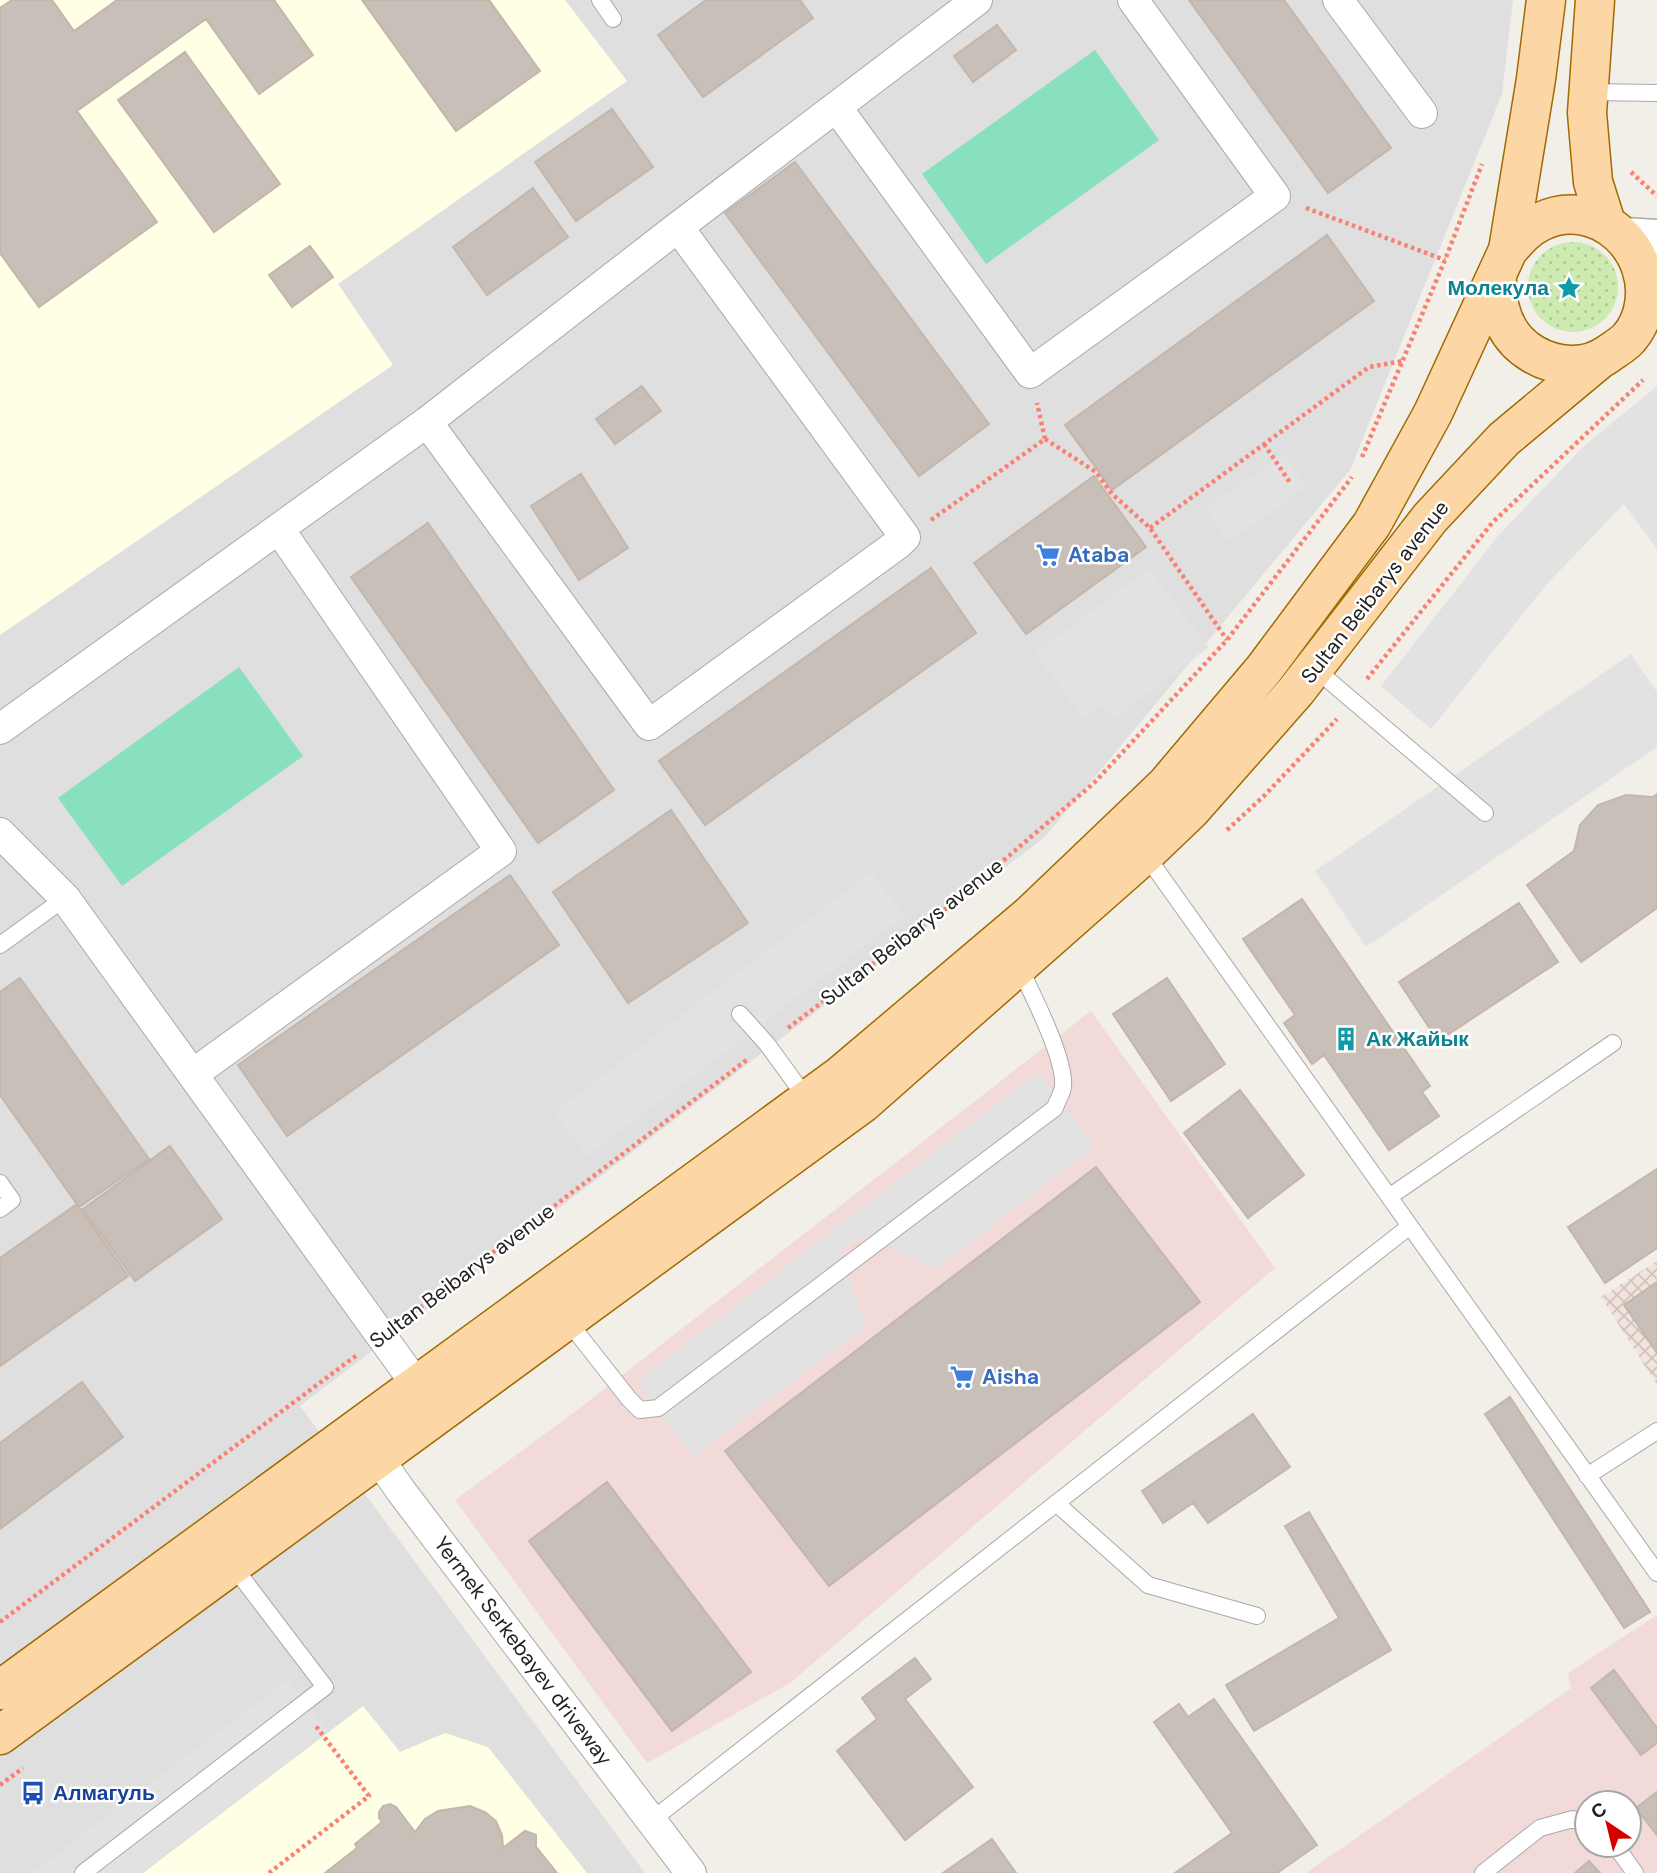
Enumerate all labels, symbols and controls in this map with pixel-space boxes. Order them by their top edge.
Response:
place label: Молекула [1448,274,1549,302]
place icon: Молекула [1555,274,1583,302]
street label: Sultan Beibarys avenue [1295,495,1455,689]
supermarket icon: Ataba [1034,541,1062,569]
place label: Ataba [1068,541,1129,569]
street label: Sultan Beibarys avenue [815,852,1009,1012]
building icon: Ак Жайык [1332,1025,1360,1053]
place label: Ак Жайык [1366,1025,1469,1053]
street label: Sultan Beibarys avenue [364,1197,560,1355]
supermarket icon: Aisha [948,1363,976,1391]
place label: Aisha [982,1363,1039,1391]
street label: Yermek Serkebayev driveway [428,1531,619,1772]
bus stop icon: Алмагуль [19,1779,47,1807]
place label: Алмагуль [53,1779,155,1807]
north arrow [1573,1789,1643,1859]
text: С [1586,1796,1612,1825]

